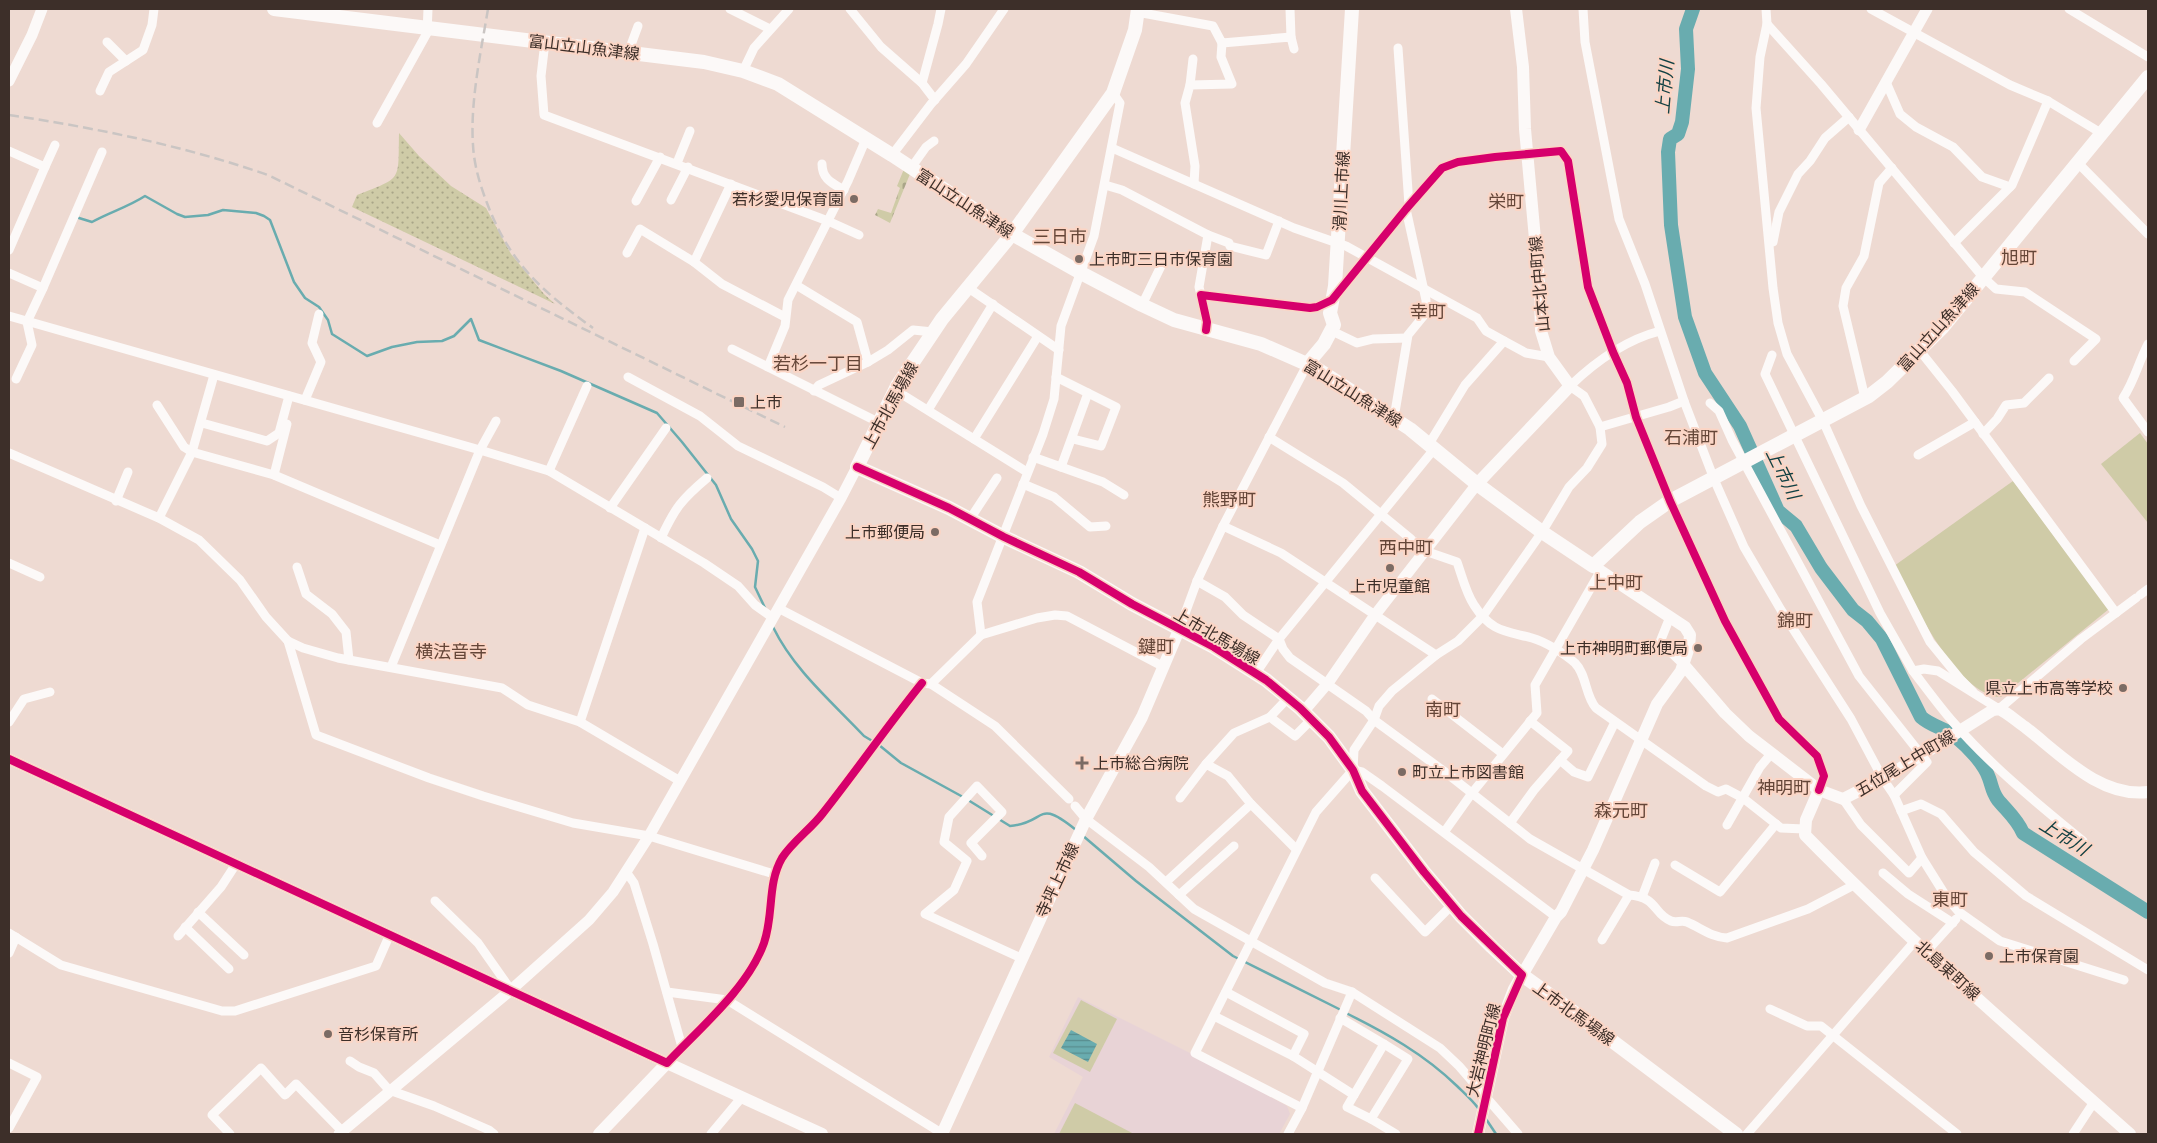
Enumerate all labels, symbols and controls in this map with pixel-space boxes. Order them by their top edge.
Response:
street label: 富山立山魚津線 [527,30,641,64]
water label: 上市川 [1651,57,1678,115]
street label: 滑川上市線 [1329,151,1353,231]
street label: 富山立山魚津線 [913,164,1017,242]
place label: 若杉愛児保育園 [732,189,844,209]
district label: 栄町 [1488,190,1524,213]
marker: 若杉愛児保育園 [848,193,860,205]
district label: 三日市 [1033,225,1087,248]
street label: 山本北中町線 [1525,235,1553,333]
district label: 旭町 [2001,246,2037,269]
place label: 上市町三日市保育園 [1089,249,1233,269]
marker: 上市町三日市保育園 [1073,253,1085,265]
street label: 富山立山魚津線 [1893,279,1983,375]
district label: 幸町 [1410,300,1446,323]
district label: 若杉一丁目 [773,352,863,375]
street label: 富山立山魚津線 [1300,355,1406,431]
street label: 上市北馬場線 [858,358,922,452]
place label: 上市 [750,392,782,412]
marker: 上市 [732,395,746,409]
district label: 石浦町 [1664,426,1718,449]
water label: 上市川 [1761,444,1806,505]
district label: 熊野町 [1202,488,1256,511]
place label: 上市郵便局 [845,522,925,542]
marker: 上市郵便局 [929,526,941,538]
district label: 西中町 [1379,536,1433,559]
marker: 上市児童館 [1384,562,1396,574]
district label: 上中町 [1589,571,1643,594]
place label: 上市児童館 [1350,576,1430,596]
street label: 上市北馬場線 [1170,603,1264,669]
district label: 錦町 [1777,609,1813,632]
district label: 鍵町 [1138,635,1174,658]
place label: 上市神明町郵便局 [1560,638,1688,658]
district label: 横法音寺 [415,640,487,663]
marker: 上市神明町郵便局 [1692,642,1704,654]
place label: 県立上市高等学校 [1985,678,2113,698]
marker: 県立上市高等学校 [2117,682,2129,694]
district label: 南町 [1425,698,1461,721]
street label: 五位尾上中町線 [1852,726,1958,800]
place label: 上市総合病院 [1093,753,1189,773]
marker: 上市総合病院 [1075,756,1089,770]
place label: 町立上市図書館 [1412,762,1524,782]
marker: 町立上市図書館 [1396,766,1408,778]
district label: 神明町 [1757,776,1811,799]
district label: 森元町 [1594,799,1648,822]
water label: 上市川 [2035,813,2095,862]
street label: 寺坪上市線 [1031,840,1083,920]
district label: 東町 [1932,888,1968,911]
street label: 北島東町線 [1912,936,1984,1004]
place label: 上市保育園 [1999,946,2079,966]
marker: 上市保育園 [1983,950,1995,962]
street label: 上市北馬場線 [1529,977,1619,1049]
street label: 大岩神明町線 [1462,1001,1504,1099]
place label: 音杉保育所 [338,1024,418,1044]
marker: 音杉保育所 [322,1028,334,1040]

